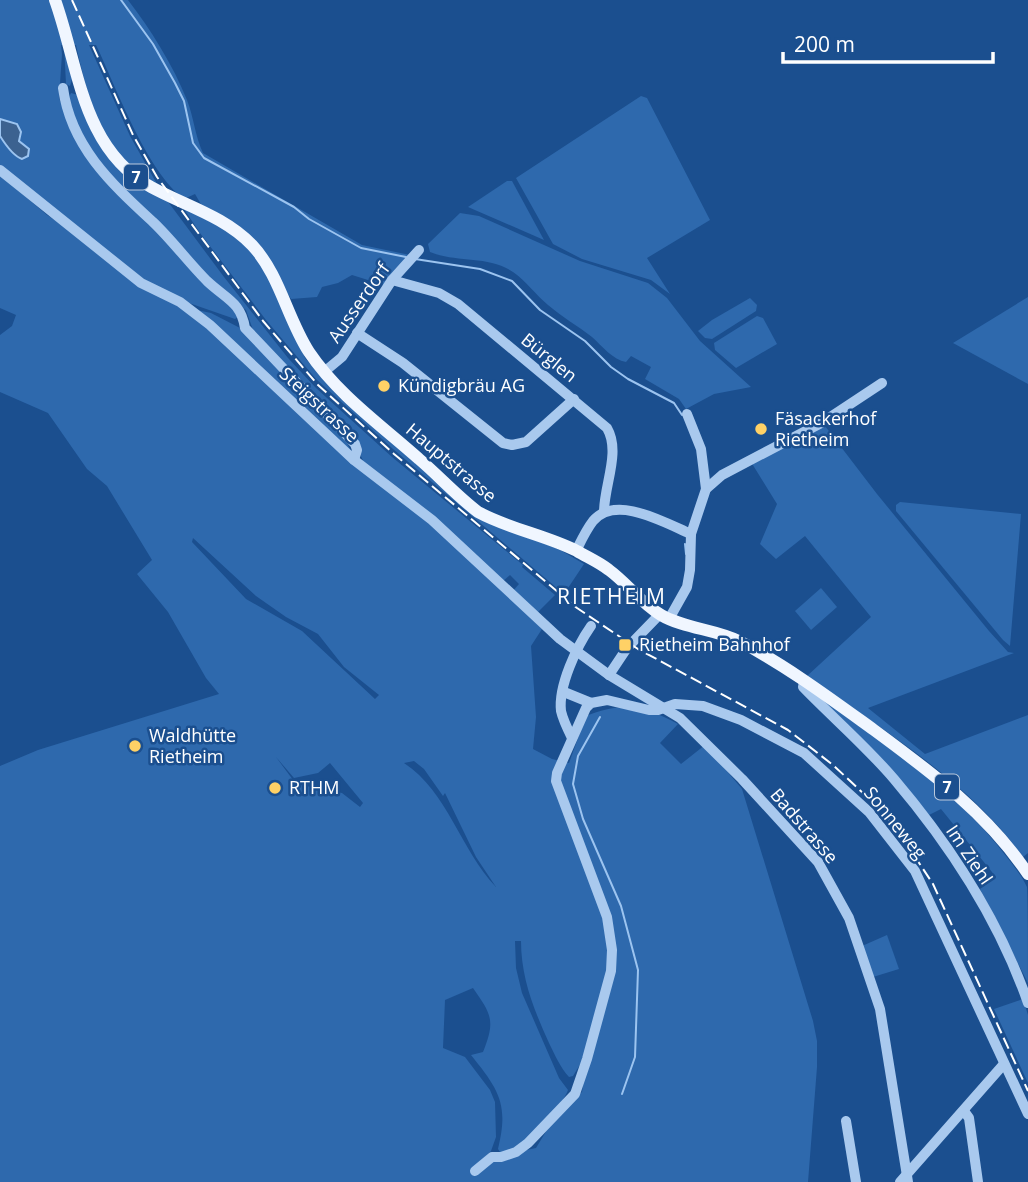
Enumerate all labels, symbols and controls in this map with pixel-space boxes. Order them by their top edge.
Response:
scale bar [783,21,993,65]
text: 200 m [794,30,855,58]
road number: 7 [124,164,148,190]
street label: Ausserdorf [322,257,395,347]
street label: Bürglen [517,327,583,387]
street label: Steigstrasse [275,361,365,447]
place label: Kündigbräu AG [398,373,525,397]
marker: Kündigbräu AG [376,378,392,394]
place label: Fäsackerhof Rietheim [775,406,877,451]
street label: Hauptstrasse [401,417,502,507]
marker: Fäsackerhof Rietheim [753,421,769,437]
district label: RIETHEIM [557,582,667,610]
place label: Rietheim Bahnhof [639,632,791,656]
marker: Rietheim Bahnhof [617,637,633,653]
place label: Waldhütte Rietheim [149,723,236,768]
marker: Waldhütte Rietheim [127,738,143,754]
road number: 7 [935,774,959,800]
place label: RTHM [289,775,339,799]
marker: RTHM [267,780,283,796]
street label: Sonneweg [859,781,933,864]
street label: Badstrasse [765,783,844,868]
street label: Im Ziehl [941,820,998,889]

